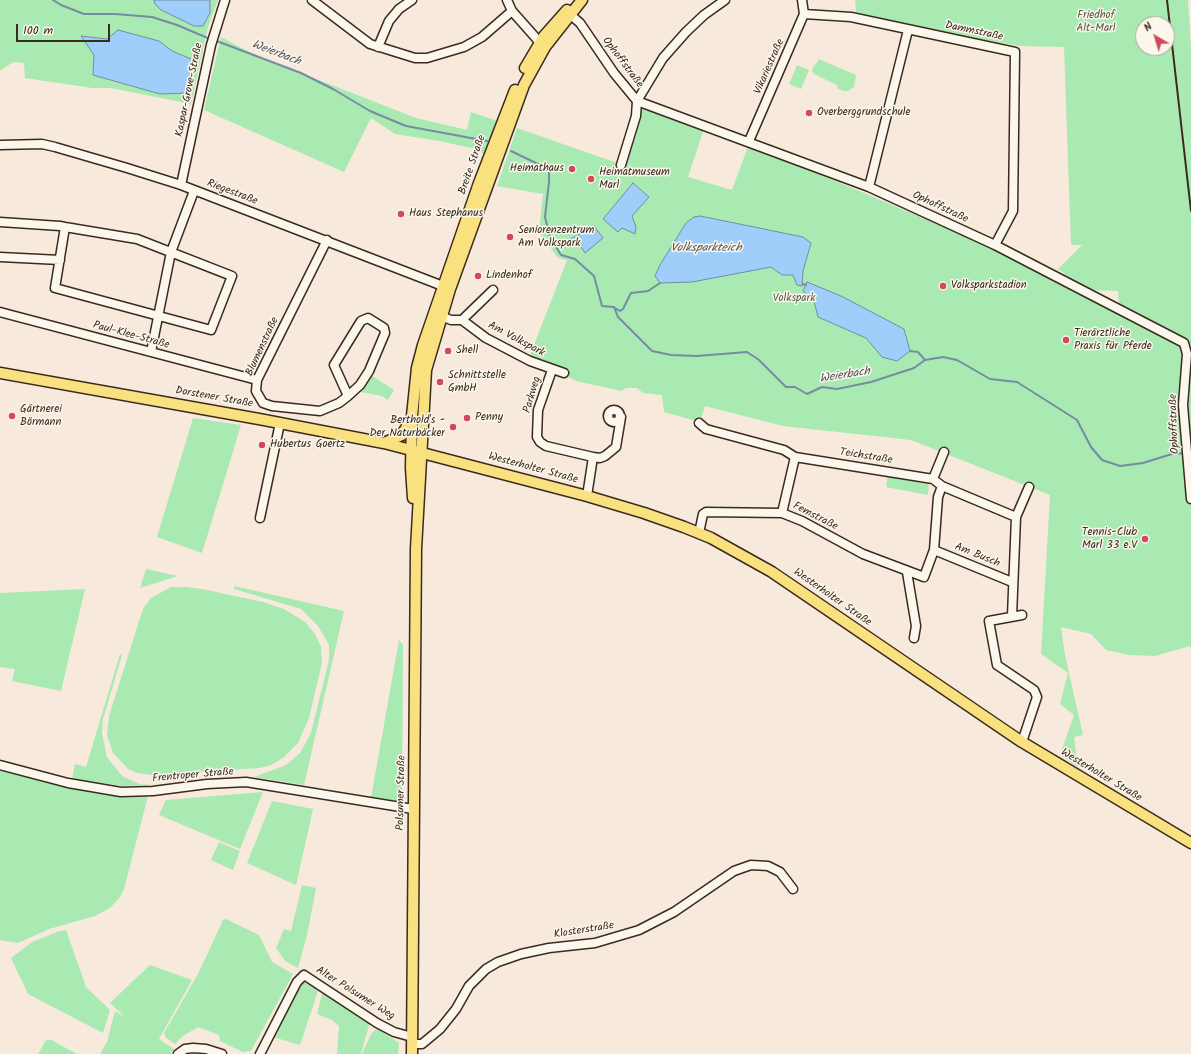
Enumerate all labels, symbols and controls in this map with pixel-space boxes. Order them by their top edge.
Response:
park label: Friedhof Alt-Marl [1077,9,1115,35]
scale bar [18,16,112,42]
north arrow [1135,16,1175,56]
text: N [1140,18,1157,37]
street label: Dammstraße [944,19,1004,45]
text: 100 m [23,21,53,40]
street label: Ophoffstraße [599,35,645,91]
street label: Vikariestraße [752,37,788,97]
water label: Weierbach [250,38,302,70]
street label: Kaspar-Grove-Straße [174,42,206,138]
place label: Overberggrundschule [817,106,910,120]
marker: Overberggrundschule [804,108,814,118]
street label: Breite Straße [457,133,489,197]
place label: Heimathaus [510,162,564,176]
marker: Heimathaus [567,164,577,174]
place label: Heimatmuseum Marl [599,166,670,192]
marker: Heimatmuseum Marl [586,174,596,184]
street label: Riegestraße [205,177,259,209]
street label: Ophoffstraße [910,189,970,227]
place label: Haus Stephanus [409,207,483,221]
marker: Haus Stephanus [396,209,406,219]
place label: Seniorenzentrum Am Volkspark [518,224,594,250]
marker: Seniorenzentrum Am Volkspark [505,232,515,242]
water label: Volksparkteich [670,242,742,256]
place label: Lindenhof [486,269,532,283]
marker: Lindenhof [473,271,483,281]
place label: Volksparkstadion [951,279,1027,293]
marker: Volksparkstadion [938,281,948,291]
park label: Volkspark [773,292,815,306]
street label: Blumenstraße [244,315,282,379]
street label: Paul-Klee-Straße [91,319,171,353]
street label: Am Volkspark [485,320,547,360]
place label: Tierärztliche Praxis für Pferde [1074,327,1152,353]
marker: Tierärztliche Praxis für Pferde [1061,335,1071,345]
place label: Shell [456,344,478,358]
marker: Shell [443,346,453,356]
water label: Weierbach [819,365,871,387]
place label: Schnittstelle GmbH [448,369,506,395]
street label: Parkweg [521,375,545,415]
marker: Schnittstelle GmbH [435,377,445,387]
street label: Dorstener Straße [174,385,254,411]
street label: Ophoffstraße [1167,394,1183,454]
place label: Gärtnerei Börmann [20,403,62,429]
marker: Gärtnerei Börmann [7,411,17,421]
place label: Penny [475,411,503,425]
marker: Penny [462,413,472,423]
place label: Berthold's - Der Naturbäcker [369,414,445,440]
marker: Berthold's - Der Naturbäcker [448,422,458,432]
place label: Hubertus Goertz [270,438,345,452]
marker: Hubertus Goertz [257,440,267,450]
street label: Teichstraße [839,446,893,468]
street label: Westerholter Straße [487,451,579,487]
street label: Femstraße [790,500,840,534]
place label: Tennis-Club Marl 33 e.V [1082,526,1137,552]
marker: Tennis-Club Marl 33 e.V [1140,534,1150,544]
street label: Am Busch [952,541,1002,571]
street label: Westerholter Straße [790,566,874,630]
street label: Westerholter Straße [1058,747,1144,805]
street label: Polsumer Straße [395,755,409,831]
street label: Frentroper Straße [152,766,234,786]
street label: Klosterstraße [553,920,615,942]
street label: Alter Polsumer Weg [313,964,397,1024]

